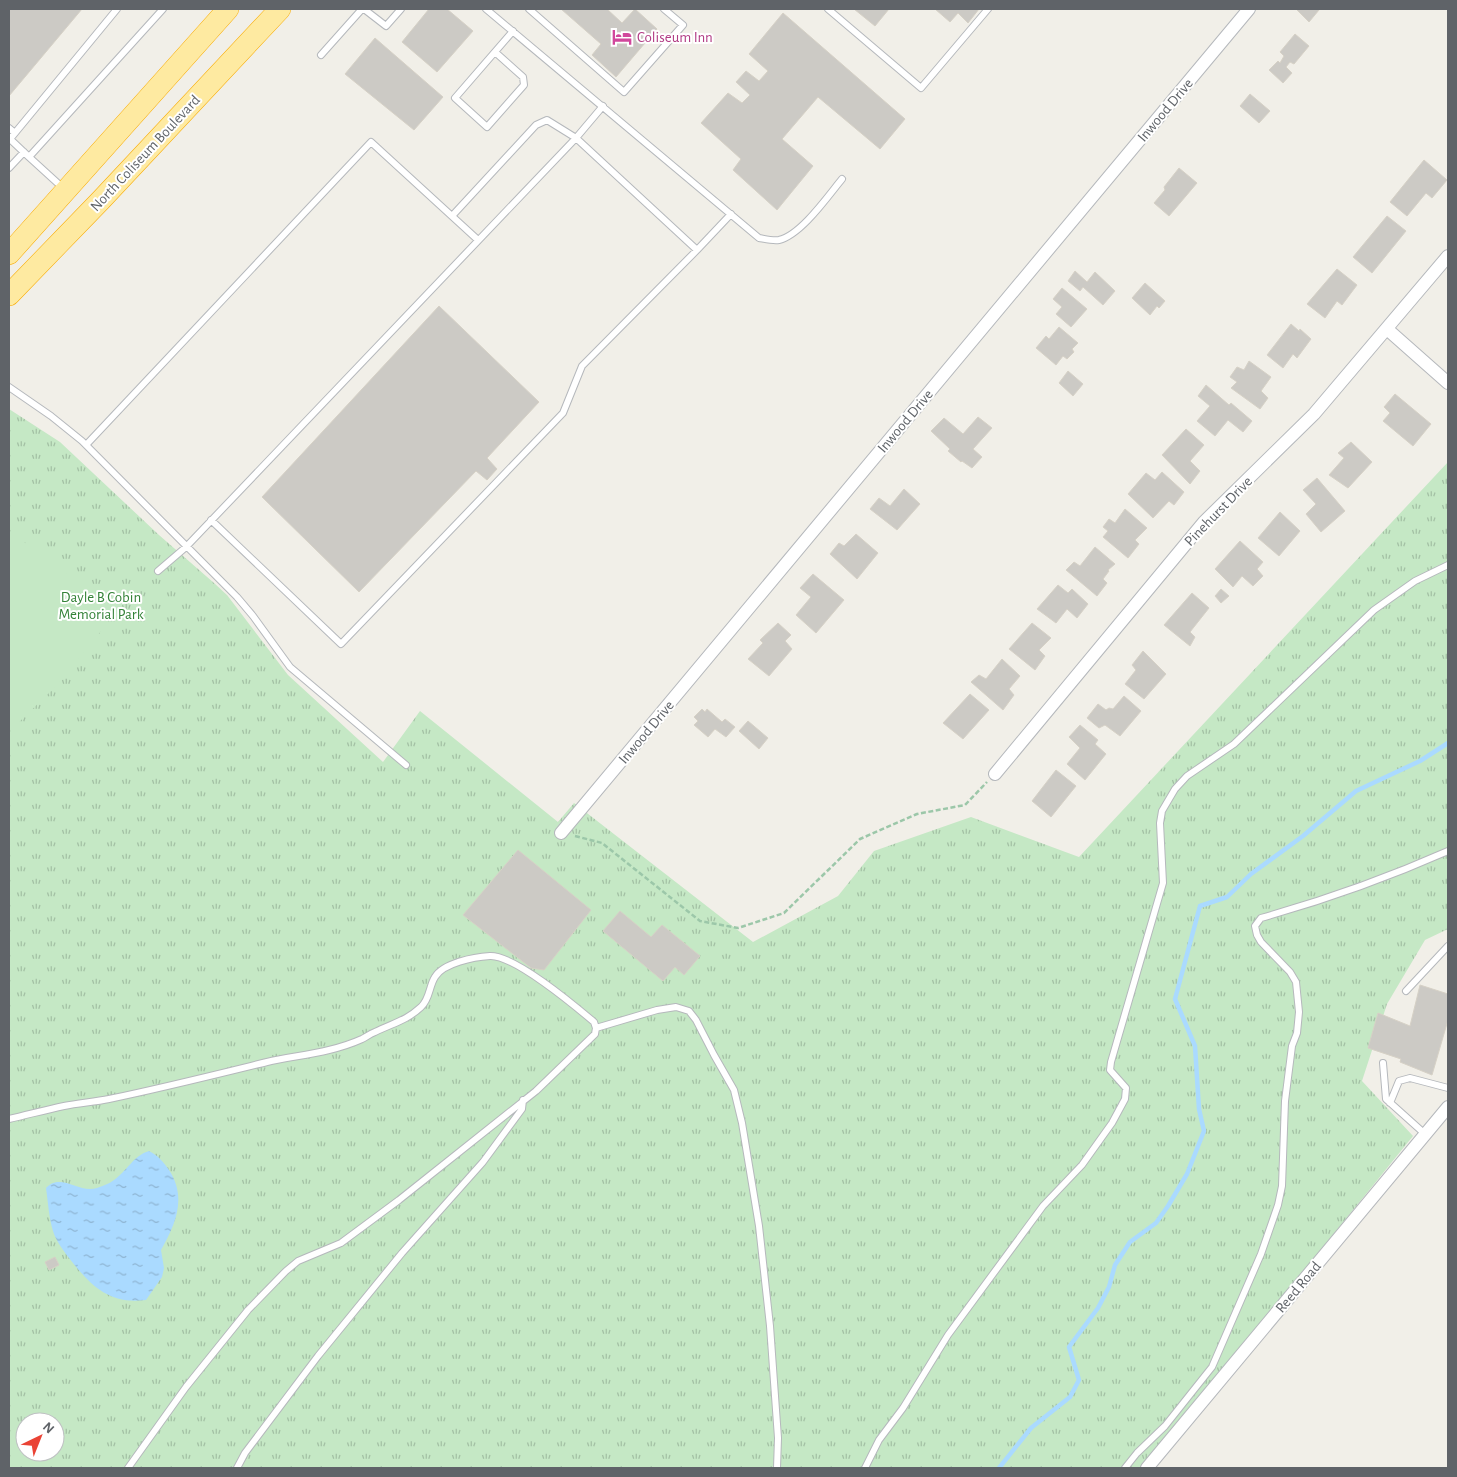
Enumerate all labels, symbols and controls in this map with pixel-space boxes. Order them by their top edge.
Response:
hotel icon: Coliseum Inn [611,26,633,48]
place label: Coliseum Inn [637,30,713,45]
street label: Inwood Drive [1135,76,1196,145]
street label: North Coliseum Boulevard [88,92,203,214]
street label: Inwood Drive [875,387,936,456]
street label: Pinehurst Drive [1182,474,1255,549]
park label: Dayle B Cobin Memorial Park [58,590,144,622]
street label: Inwood Drive [616,698,677,767]
street label: Reed Road [1273,1259,1324,1316]
north arrow [15,1412,65,1462]
text: N [40,1420,57,1437]

